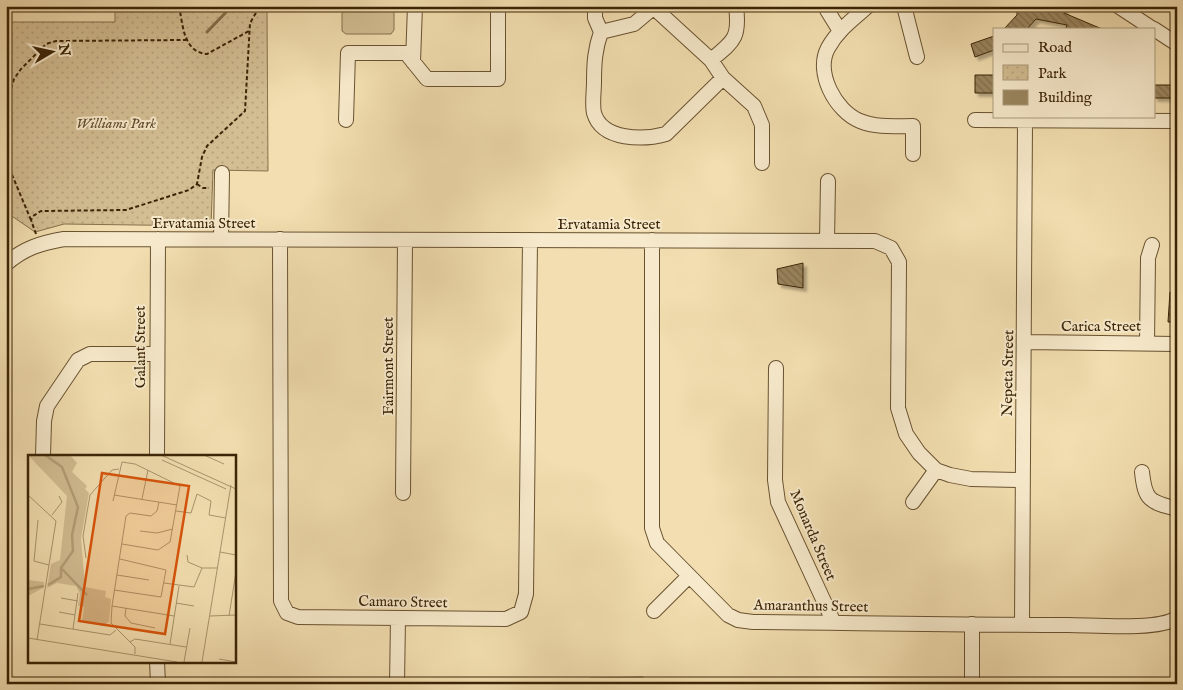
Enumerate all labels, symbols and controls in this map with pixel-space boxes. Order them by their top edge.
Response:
north arrow [28,28,78,78]
legend [993,28,1156,118]
text: Road [1038,38,1073,57]
text: N [54,42,74,58]
text: Park [1038,64,1068,83]
text: Building [1038,88,1093,107]
park label: Williams Park [76,114,156,133]
street label: Ervatamia Street [152,214,256,233]
street label: Ervatamia Street [557,215,661,234]
street label: Galant Street [131,306,150,388]
street label: Fairmont Street [379,317,398,415]
street label: Carica Street [1061,317,1141,336]
street label: Nepeta Street [998,330,1018,416]
inset map [28,455,235,662]
street label: Monarda Street [785,487,841,583]
street label: Camaro Street [358,592,448,612]
street label: Amaranthus Street [752,595,869,617]

